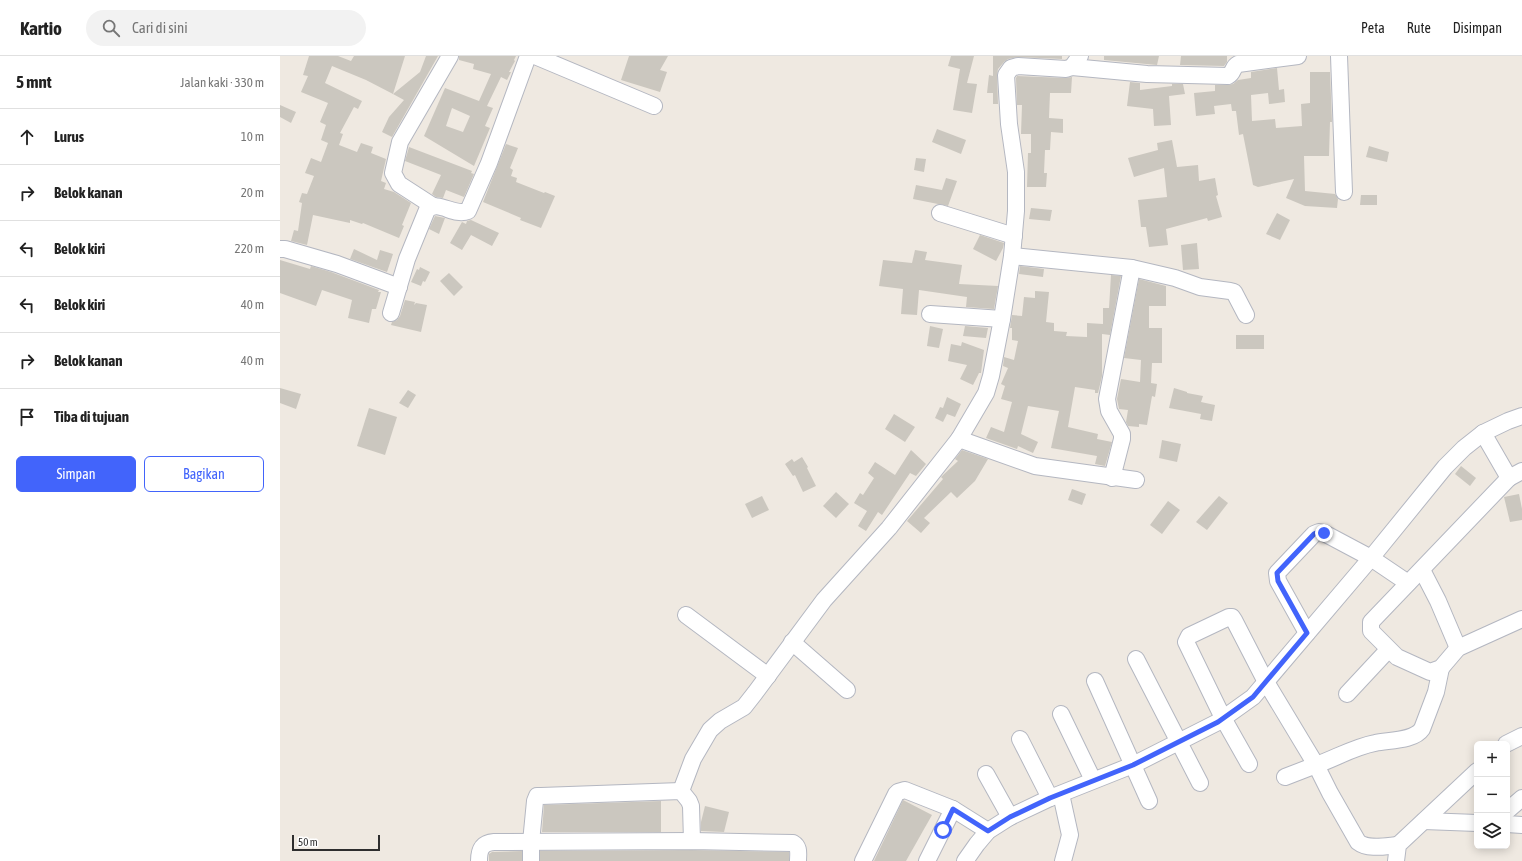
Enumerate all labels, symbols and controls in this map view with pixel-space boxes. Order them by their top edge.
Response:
search box [86,10,366,46]
text: Kartio [20,17,62,39]
icon: search [100,17,122,39]
text: Cari di sini [132,19,188,36]
text: Peta [1361,20,1385,36]
text: Rute [1407,20,1431,36]
text: Disimpan [1453,20,1502,36]
text: 5 mnt [16,72,52,92]
text: Jalan kaki · 330 m [180,75,264,90]
icon: ahead [16,126,38,148]
text: Lurus [54,128,84,145]
text: 10 m [241,129,264,144]
icon: right [16,182,38,204]
text: Belok kanan [54,184,123,201]
text: 20 m [241,185,264,200]
icon: left [16,238,38,260]
text: Belok kiri [54,240,105,257]
text: 220 m [235,241,264,256]
icon: left [16,294,38,316]
text: Belok kiri [54,296,105,313]
text: 40 m [241,297,264,312]
icon: right [16,350,38,372]
text: Belok kanan [54,352,123,369]
text: 40 m [241,353,264,368]
icon: arrive [16,406,38,428]
text: Tiba di tujuan [54,408,129,425]
button: Simpan [16,456,136,492]
button: Bagikan [144,456,264,492]
route end [1315,524,1333,542]
map controls [1474,741,1510,849]
button: + [1474,741,1510,777]
button: − [1474,777,1510,813]
button: layers [1474,813,1510,849]
route start [934,821,952,839]
scale bar [292,833,380,852]
text: 50 m [298,836,318,848]

